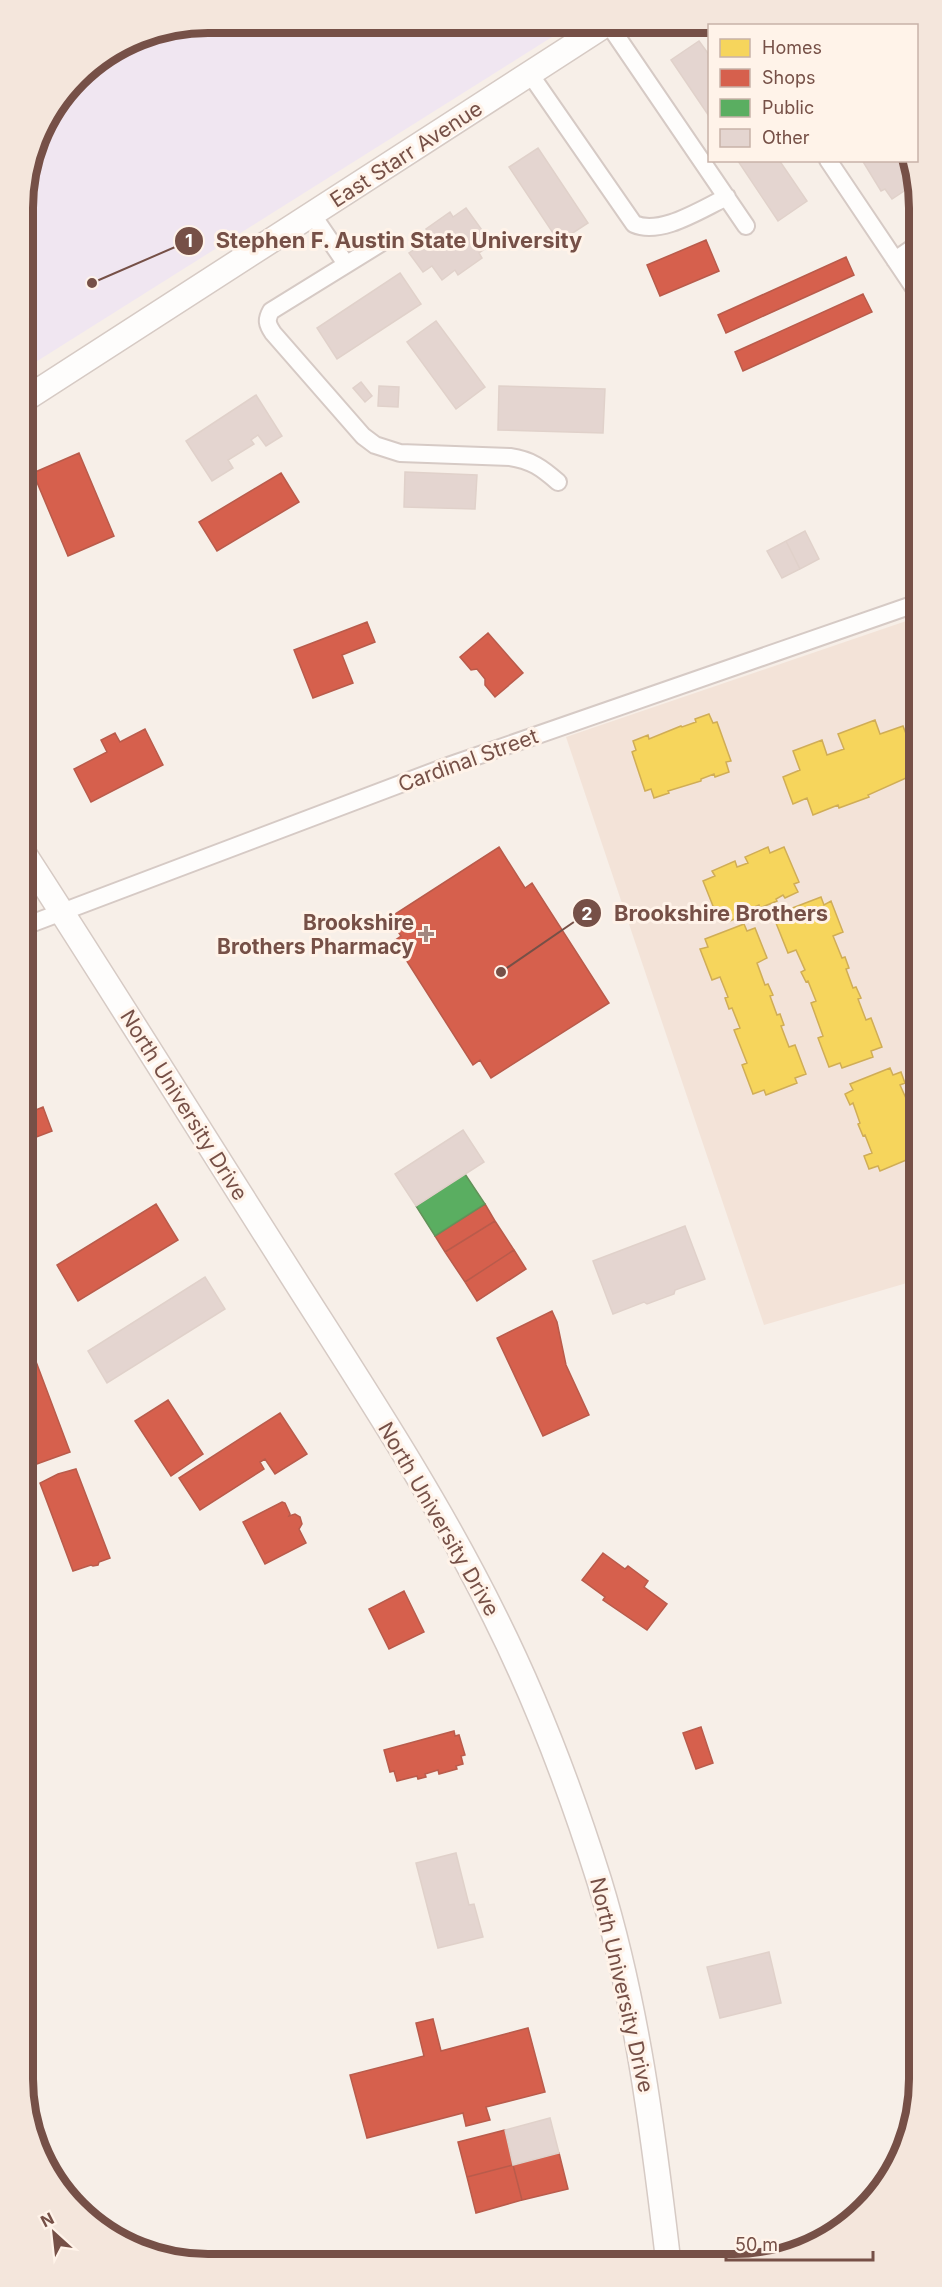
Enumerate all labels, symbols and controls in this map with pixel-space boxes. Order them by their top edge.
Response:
legend [708,24,918,162]
text: Homes [762,37,822,58]
text: Shops [762,67,816,88]
street label: East Starr Avenue [325,95,487,213]
text: Public [762,97,814,118]
text: Other [762,127,810,148]
callout: Stephen F. Austin State University [174,221,595,261]
text: Stephen F. Austin State University [216,227,582,253]
text: 1 [185,230,193,251]
street label: Cardinal Street [395,723,541,797]
callout: Brookshire Brothers [572,893,840,933]
text: Brookshire Brothers [614,900,828,926]
text: 2 [581,903,593,924]
place label: Brookshire Brothers Pharmacy [217,910,414,959]
marker: Brookshire Brothers Pharmacy [419,927,433,941]
street label: North University Drive [115,1005,253,1205]
street label: North University Drive [373,1418,505,1620]
street label: North University Drive [585,1875,659,2095]
north arrow [24,2203,84,2263]
text: N [37,2208,57,2231]
scale bar [726,2224,873,2262]
text: 50 m [735,2234,778,2255]

